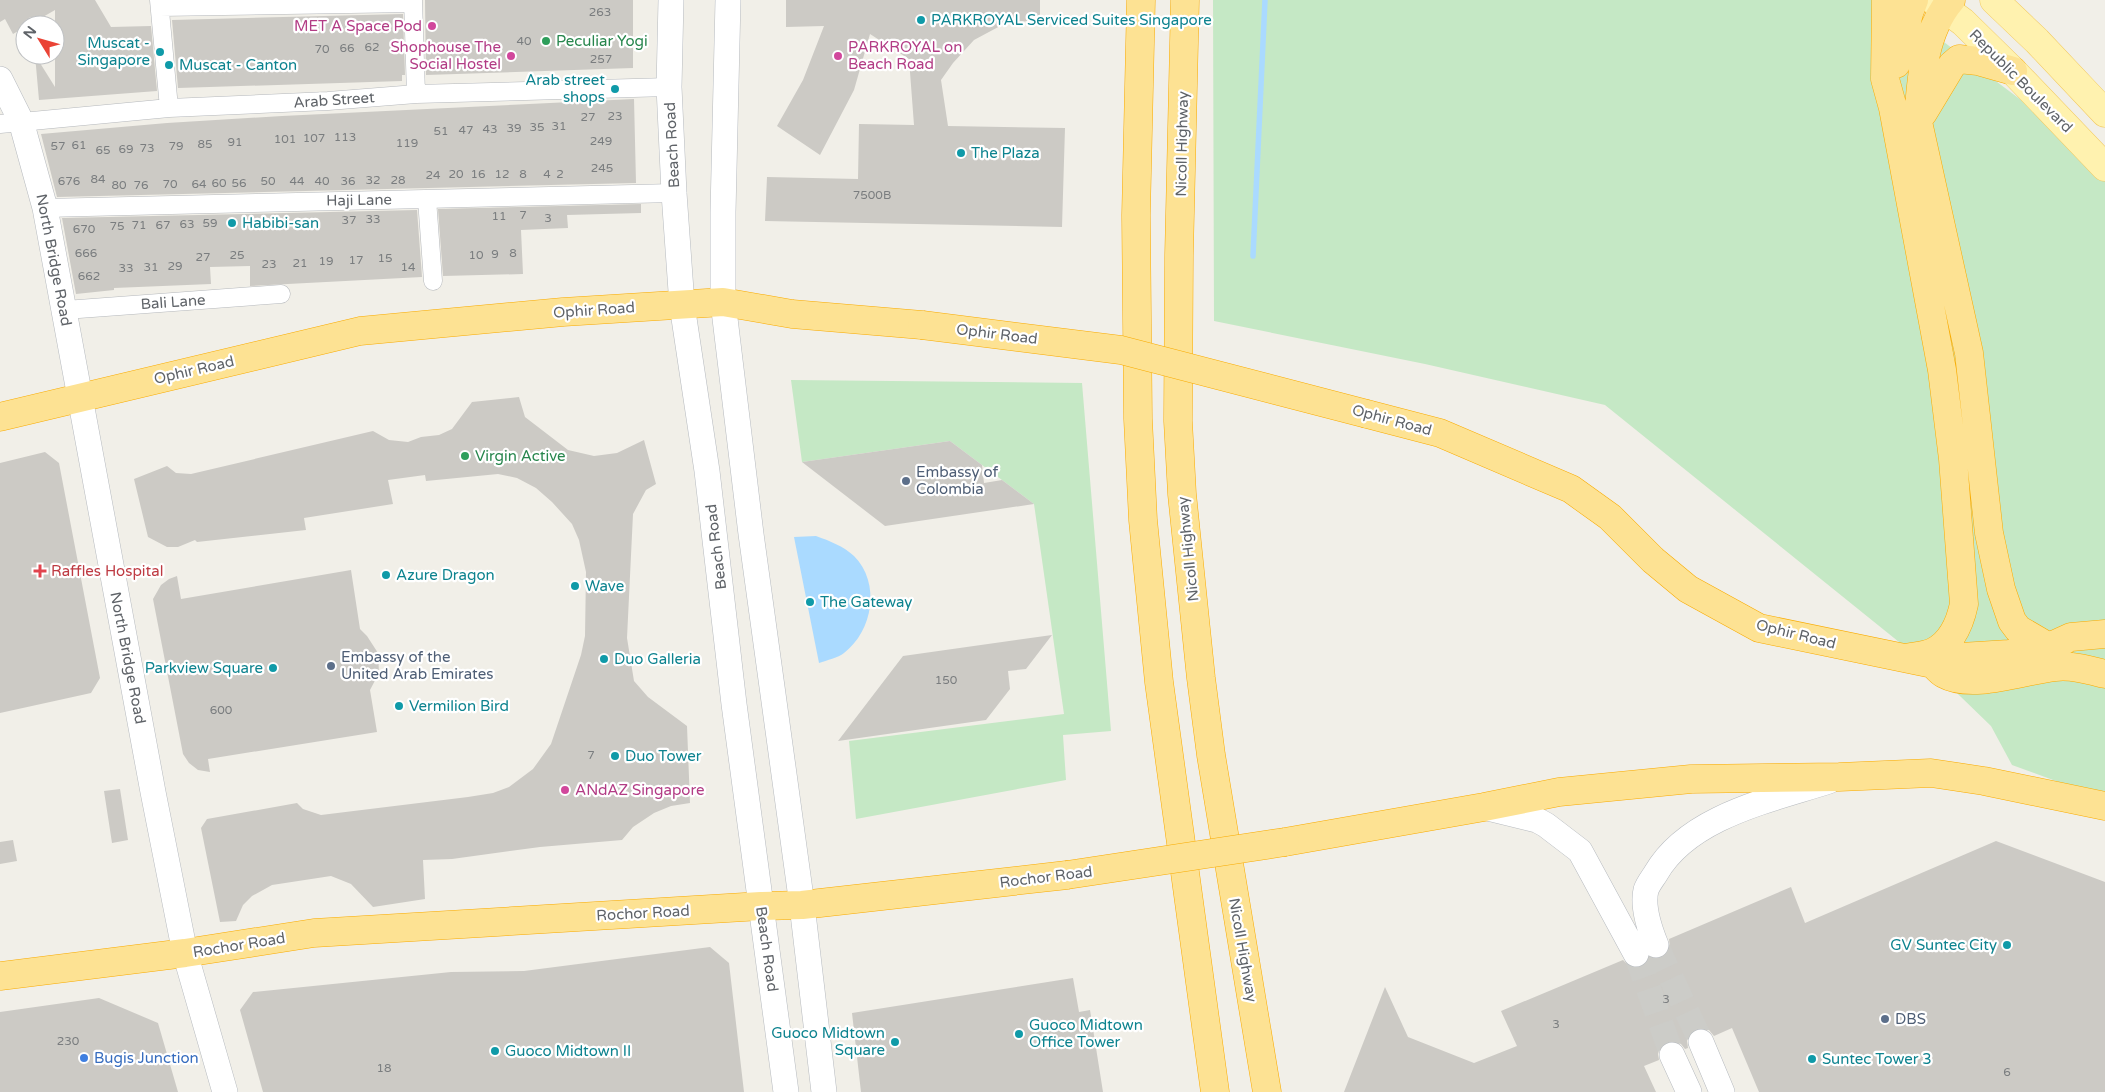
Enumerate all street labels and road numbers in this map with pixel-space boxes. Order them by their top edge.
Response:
street label: Republic Boulevard [1966,26,2076,136]
street label: Arab Street [293,88,376,112]
street label: Nicoll Highway [1172,91,1192,197]
street label: Beach Road [661,102,683,188]
street label: Haji Lane [326,190,392,210]
street label: North Bridge Road [32,192,76,328]
street label: Bali Lane [140,291,206,313]
street label: Ophir Road [553,298,635,322]
street label: Ophir Road [955,320,1039,348]
street label: Ophir Road [152,352,236,388]
street label: Ophir Road [1350,401,1434,439]
street label: Nicoll Highway [1174,496,1202,602]
street label: Beach Road [702,503,730,591]
street label: North Bridge Road [106,590,150,726]
street label: Ophir Road [1754,615,1838,653]
street label: Rochor Road [999,862,1093,892]
street label: Nicoll Highway [1225,896,1261,1004]
street label: Rochor Road [596,902,690,924]
street label: Beach Road [752,905,782,993]
street label: Rochor Road [191,929,287,961]

